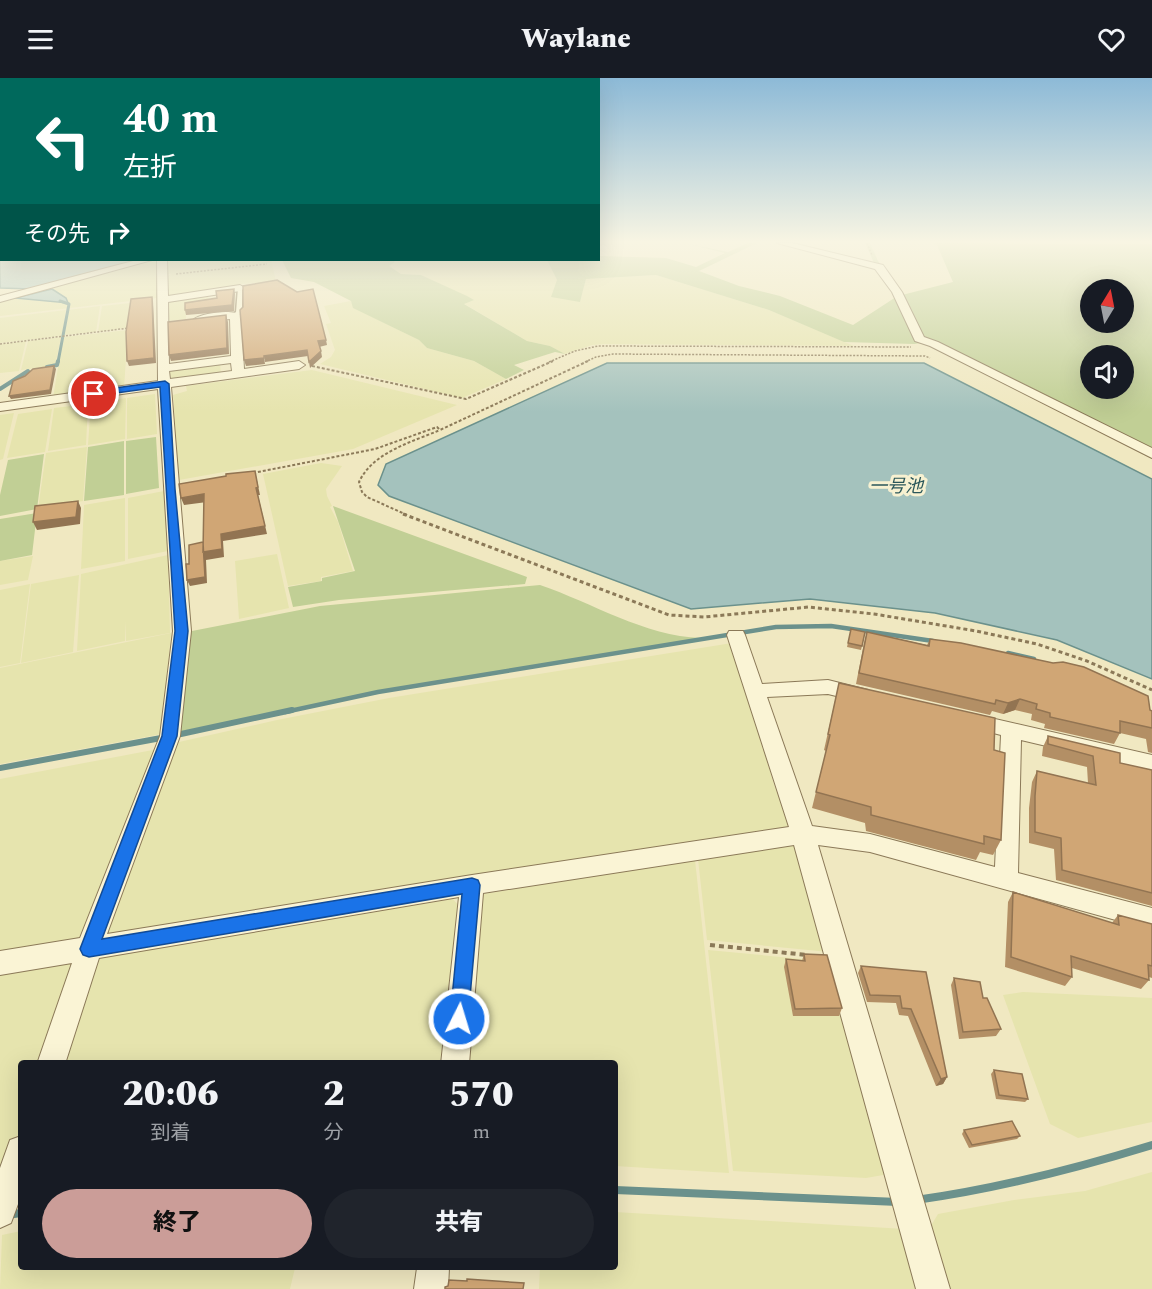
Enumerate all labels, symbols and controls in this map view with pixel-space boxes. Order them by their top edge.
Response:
text: Waylane [521,18,631,60]
icon: menu [24,23,57,56]
icon: heart [1095,23,1128,56]
text: 40 m [123,88,218,151]
icon: left [24,102,102,180]
text: 左折 [123,147,177,189]
icon: right [102,216,135,249]
text: その先 [24,218,90,251]
north arrow [1080,279,1134,333]
map controls [1080,279,1134,399]
button: sound [1080,345,1134,399]
pin [68,368,119,419]
icon: arrive [77,377,110,410]
water label: 一号池 [869,473,925,500]
position arrow [427,987,491,1051]
text: 20:06 [122,1067,219,1122]
text: 2 [323,1067,345,1122]
text: 570 [449,1068,514,1123]
text: m [473,1117,490,1147]
text: 到着 [151,1118,191,1148]
text: 分 [324,1118,344,1148]
button: 終了 [42,1189,312,1258]
button: 共有 [324,1189,594,1258]

